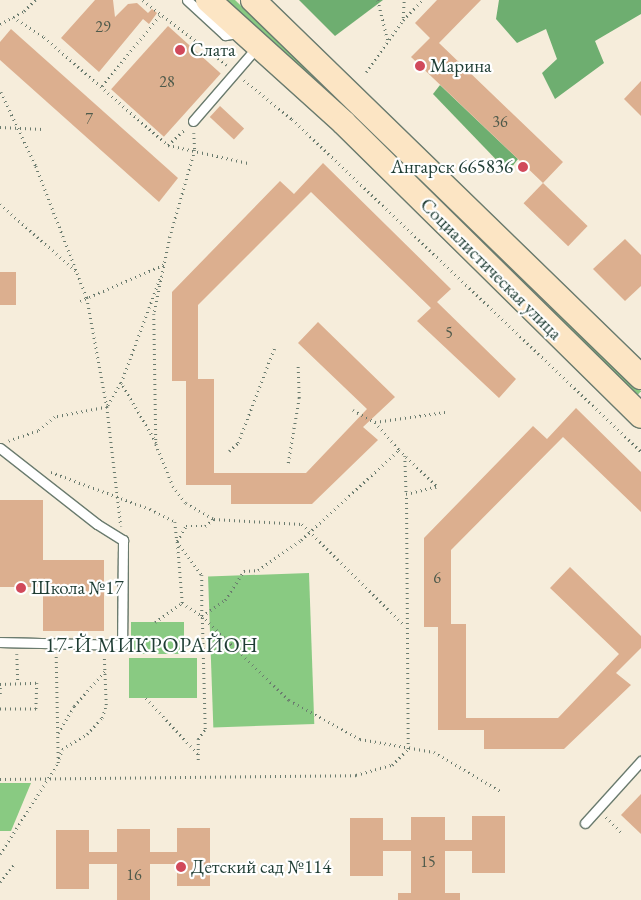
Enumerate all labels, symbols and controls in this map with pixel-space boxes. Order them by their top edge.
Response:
house number: 29 [95,17,111,37]
place label: Слата [190,39,236,61]
marker: Слата [174,44,186,56]
place label: Марина [430,55,492,77]
marker: Марина [414,60,426,72]
house number: 28 [159,72,175,92]
house number: 7 [85,109,93,129]
house number: 36 [492,112,508,132]
place label: Ангарск 665836 [391,156,513,178]
marker: Ангарск 665836 [517,161,529,173]
street label: Социалистическая улица [415,193,567,345]
house number: 5 [445,323,453,343]
house number: 6 [433,568,441,588]
place label: Школа №17 [31,577,124,599]
marker: Школа №17 [15,582,27,594]
district label: 17-Й МИКРОРАЙОН [43,632,261,658]
house number: 15 [420,852,436,872]
place label: Детский сад №114 [191,856,331,878]
marker: Детский сад №114 [175,861,187,873]
house number: 16 [126,865,142,885]

